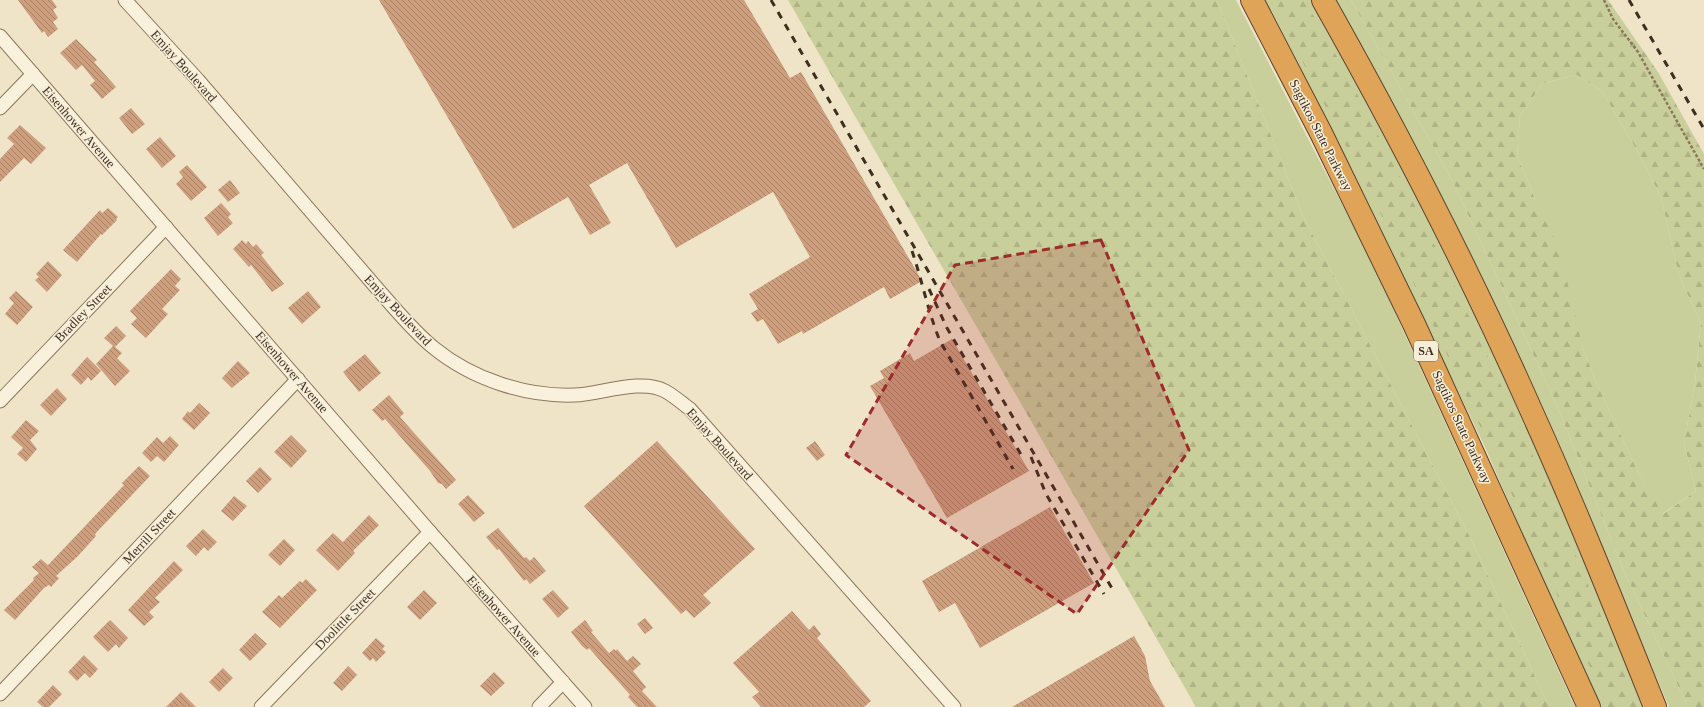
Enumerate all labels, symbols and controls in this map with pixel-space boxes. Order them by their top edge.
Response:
street label: Emjay Boulevard [148,27,220,105]
street label: Sagtikos State Parkway [1286,77,1356,194]
street label: Eisenhower Avenue [39,83,119,171]
street label: Emjay Boulevard [361,271,435,349]
street label: Bradley Street [52,281,115,345]
street label: Eisenhower Avenue [252,328,332,416]
road number: SA [1414,341,1438,361]
street label: Sagtikos State Parkway [1429,368,1495,486]
street label: Emjay Boulevard [684,405,756,483]
street label: Merrill Street [120,505,179,567]
street label: Eisenhower Avenue [464,573,544,660]
street label: Doolittle Street [312,585,378,653]

